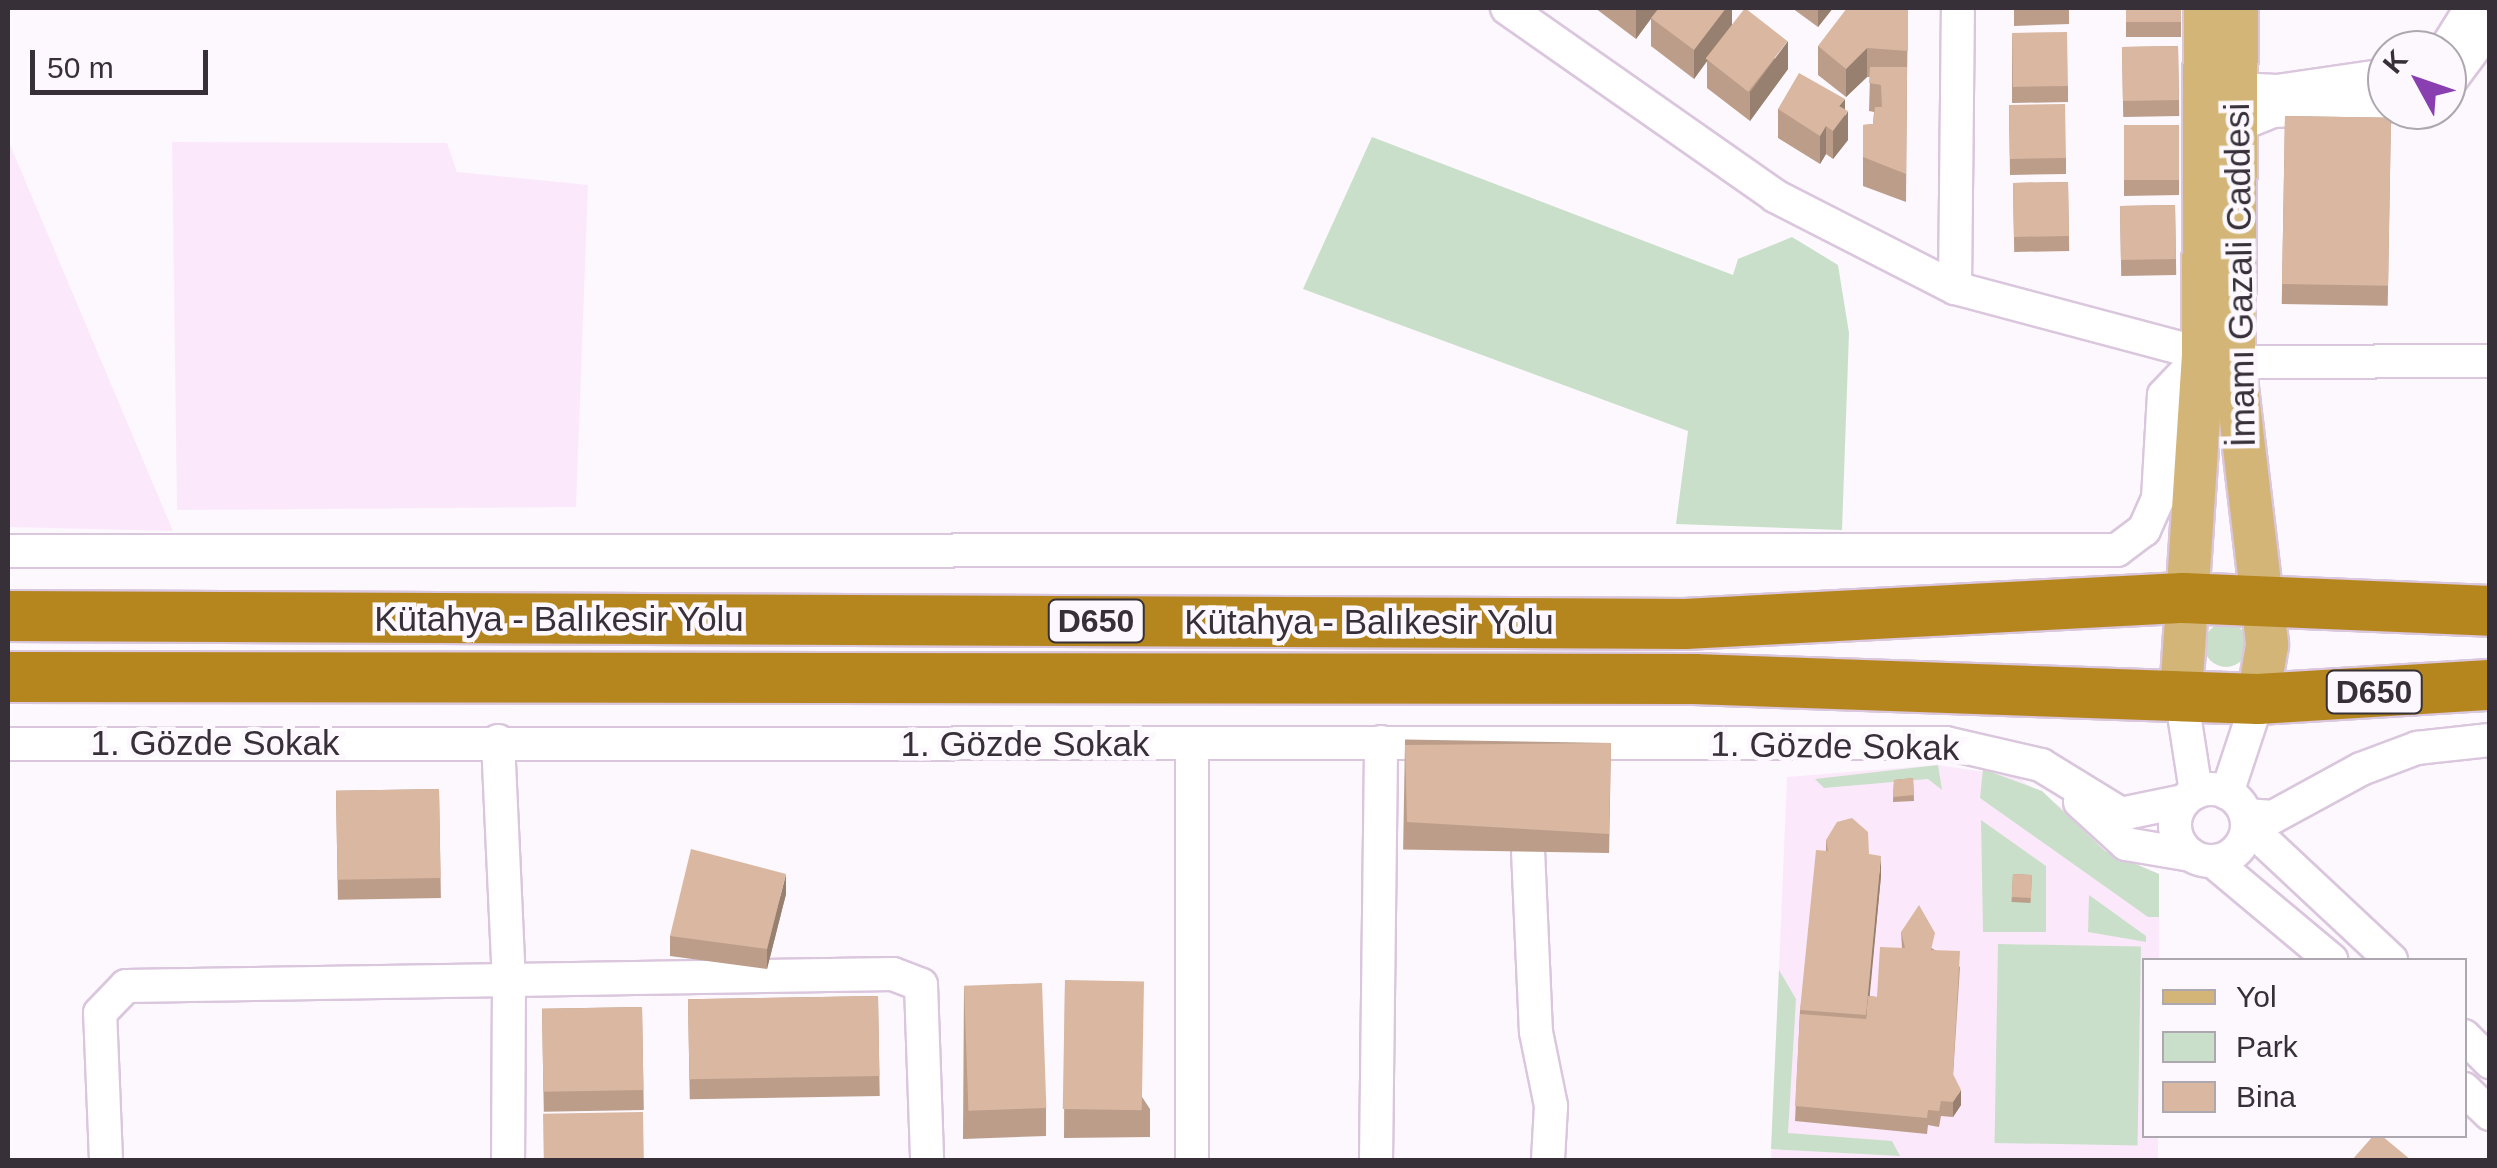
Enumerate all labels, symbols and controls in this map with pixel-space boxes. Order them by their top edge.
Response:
scale bar [35,30,212,92]
north arrow [2367,30,2467,130]
text: K [2377,44,2414,79]
text: 50 m [47,51,114,84]
street label: İmamı Gazali Caddesi [2216,103,2264,447]
road number: D650 [1046,594,1146,648]
street label: Kütahya - Balıkesir Yolu [374,598,744,640]
street label: Kütahya - Balıkesir Yolu [1184,601,1554,643]
road number: D650 [2324,665,2424,719]
street label: 1. Gözde Sokak [90,722,340,764]
street label: 1. Gözde Sokak [900,723,1150,765]
street label: 1. Gözde Sokak [1710,723,1960,769]
legend [2142,958,2467,1138]
text: Yol [2236,980,2277,1013]
text: Park [2236,1030,2298,1063]
text: Bina [2236,1080,2296,1113]

